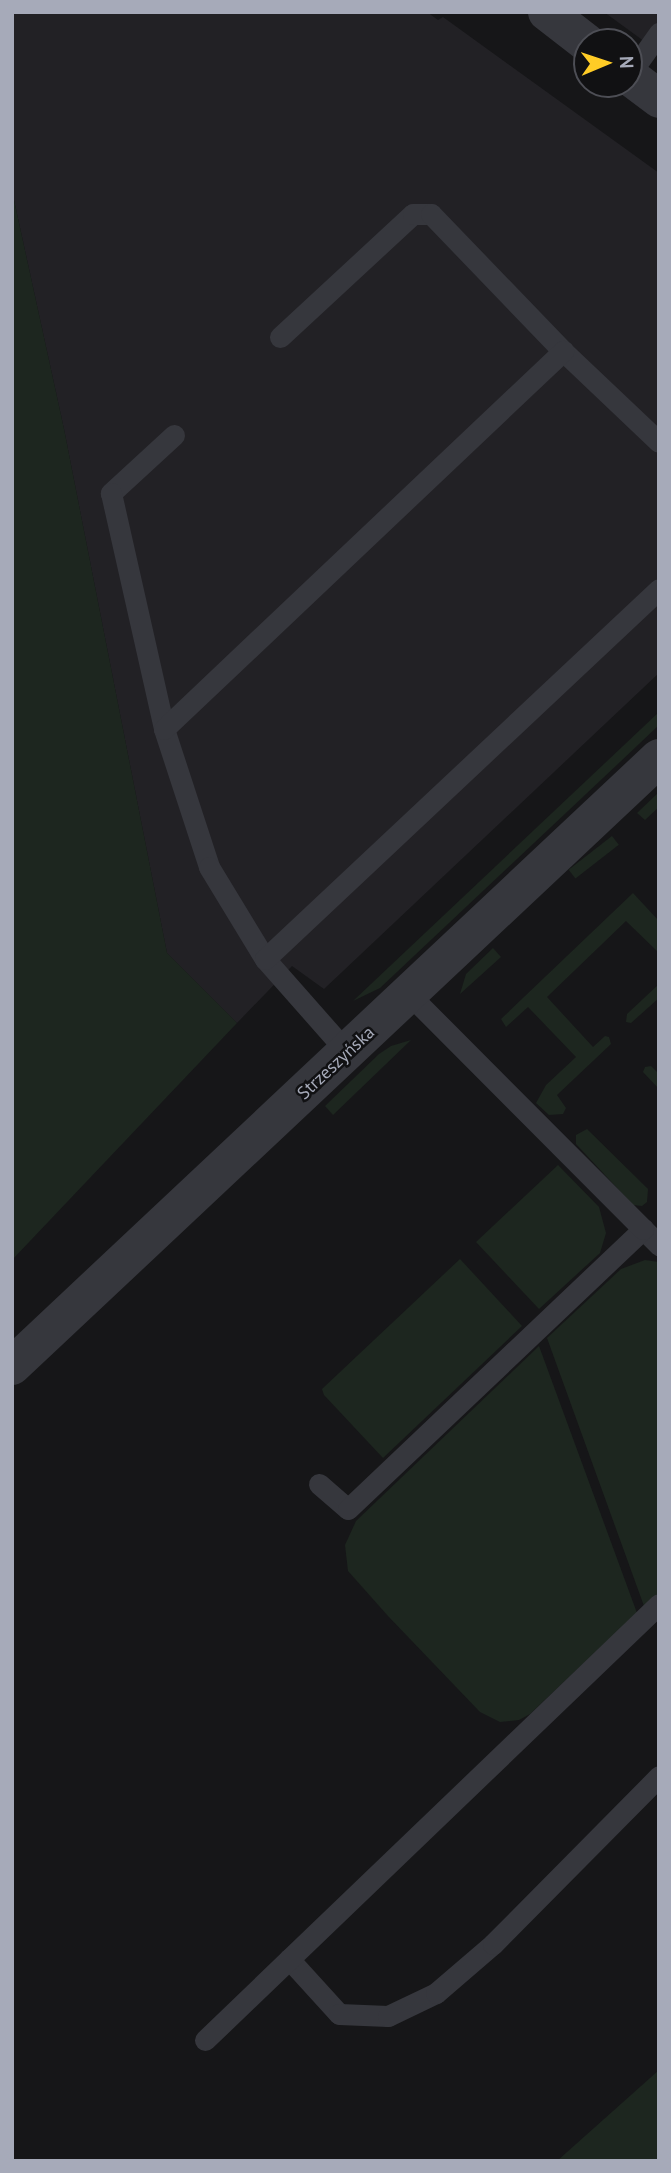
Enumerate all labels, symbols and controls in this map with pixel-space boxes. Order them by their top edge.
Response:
north arrow [573,28,643,98]
text: N [615,56,639,69]
street label: Strzeszyńska [293,1022,379,1104]

